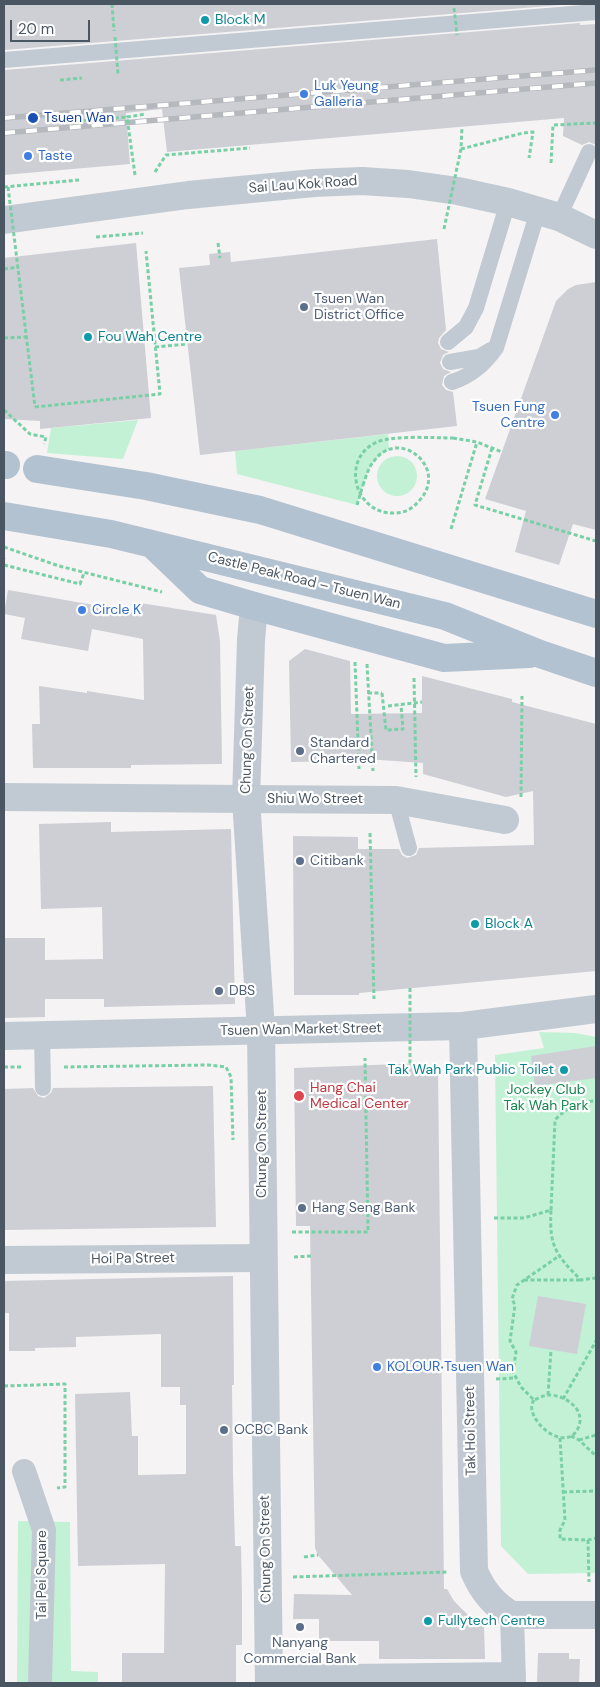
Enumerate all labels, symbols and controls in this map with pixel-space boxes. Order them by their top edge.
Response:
scale bar [12,10,92,42]
place label: Block M [215,12,265,28]
marker: Block M [199,14,211,26]
text: 20 m [18,19,54,39]
place label: Luk Yeung Galleria [314,78,379,110]
marker: Luk Yeung Galleria [298,88,310,100]
place label: Tsuen Wan [44,110,114,126]
marker: Tsuen Wan [26,111,40,125]
place label: Taste [38,148,72,164]
marker: Taste [22,150,34,162]
street label: Sai Lau Kok Road [248,173,358,197]
place label: Tsuen Wan District Office [314,291,404,324]
marker: Tsuen Wan District Office [298,301,310,313]
place label: Fou Wah Centre [98,329,202,345]
marker: Fou Wah Centre [82,331,94,343]
place label: Tsuen Fung Centre [472,399,545,432]
marker: Tsuen Fung Centre [549,409,561,421]
street label: Castle Peak Road – Tsuen Wan [206,549,402,613]
place label: Circle K [92,602,141,618]
marker: Circle K [76,604,88,616]
street label: Chung On Street [238,686,258,794]
place label: Standard Chartered [310,735,376,768]
marker: Standard Chartered [294,745,306,757]
street label: Shiu Wo Street [267,791,363,807]
place label: Citibank [310,853,364,869]
marker: Citibank [294,855,306,867]
place label: Block A [485,916,533,932]
marker: Block A [469,918,481,930]
place label: DBS [229,983,255,999]
marker: DBS [213,985,225,997]
street label: Tsuen Wan Market Street [220,1020,382,1040]
place label: Tak Wah Park Public Toilet [387,1062,554,1078]
marker: Tak Wah Park Public Toilet [558,1064,570,1076]
place label: Hang Chai Medical Center [310,1080,409,1112]
park label: Jockey Club Tak Wah Park [503,1082,589,1114]
marker: Hang Chai Medical Center [292,1089,306,1103]
street label: Chung On Street [254,1090,270,1198]
place label: Hang Seng Bank [312,1200,416,1216]
marker: Hang Seng Bank [296,1202,308,1214]
street label: Hoi Pa Street [91,1250,175,1268]
place label: KOLOUR‧Tsuen Wan [387,1359,524,1375]
marker: KOLOUR‧Tsuen Wan [371,1361,383,1373]
street label: Tak Hoi Street [462,1386,480,1476]
place label: OCBC Bank [234,1422,308,1438]
marker: OCBC Bank [218,1424,230,1436]
street label: Chung On Street [257,1495,275,1603]
street label: Tai Pei Square [34,1530,50,1620]
place label: Fullytech Centre [438,1613,545,1629]
marker: Fullytech Centre [422,1615,434,1627]
marker: Nanyang Commercial Bank [294,1621,306,1633]
place label: Nanyang Commercial Bank [243,1635,357,1668]

